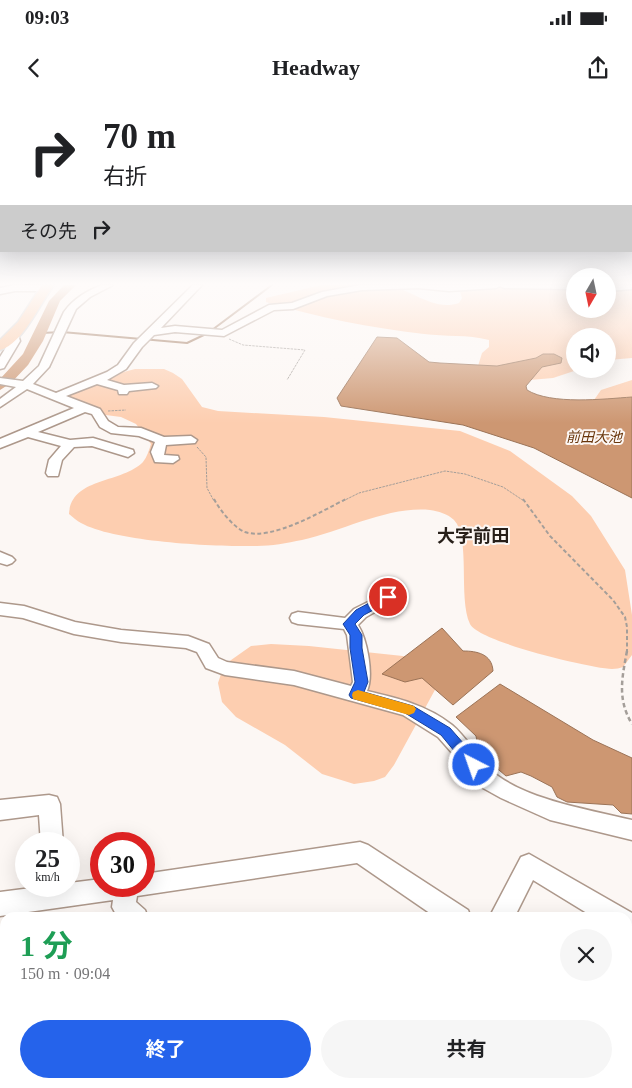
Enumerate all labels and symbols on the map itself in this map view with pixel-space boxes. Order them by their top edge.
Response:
north arrow [566,268,616,318]
water label: 前田大池 [566,430,624,445]
district label: 大字前田 [437,526,509,546]
pin [367,576,409,618]
position arrow [447,738,499,790]
speed limit sign: 30 [90,832,155,897]

